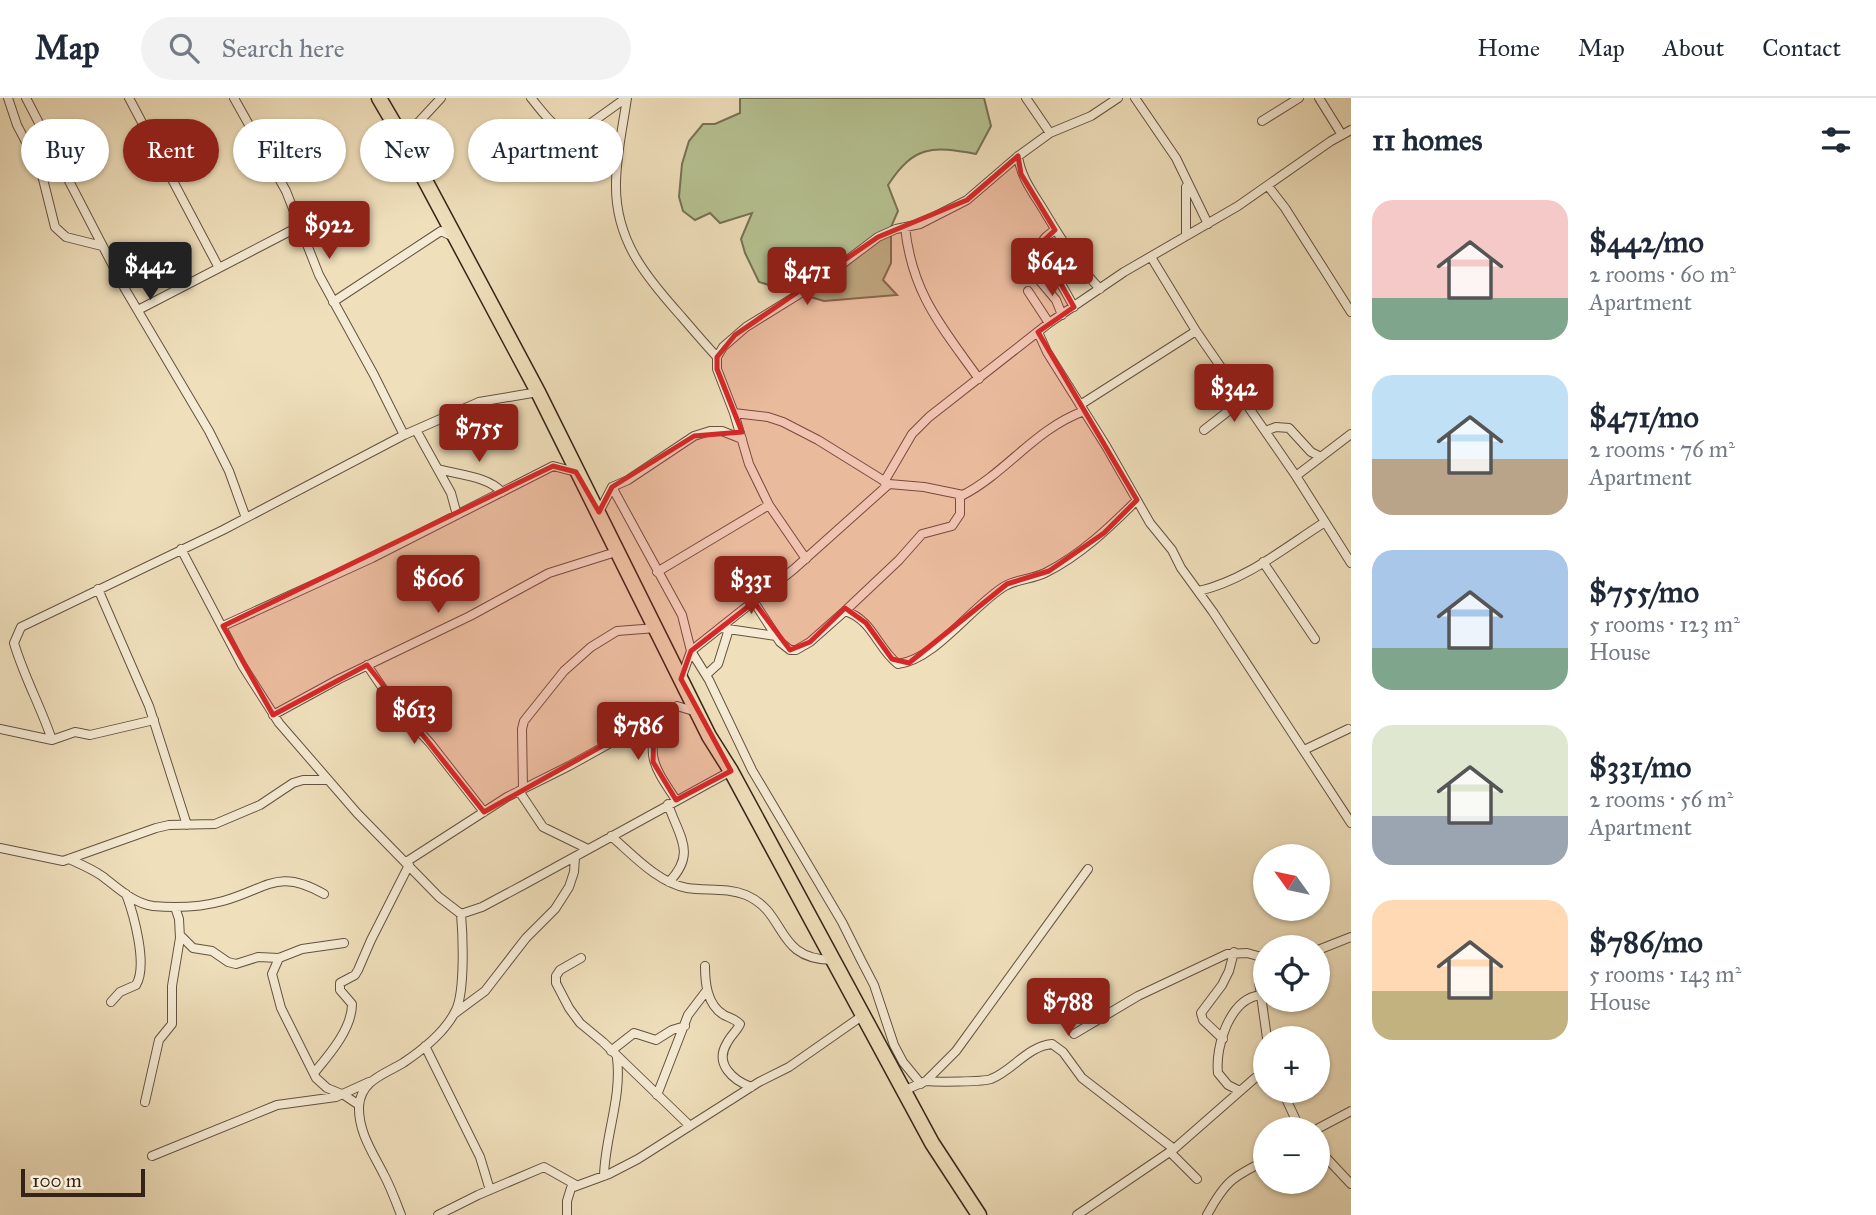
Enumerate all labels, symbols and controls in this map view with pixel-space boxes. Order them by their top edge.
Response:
search box [141,17,631,80]
text: Map [35,28,99,68]
icon: search [165,29,203,67]
text: Search here [221,32,345,64]
text: Home [1477,33,1540,63]
text: Map [1578,33,1625,63]
text: About [1663,33,1724,63]
text: Contact [1762,33,1841,63]
chip: Buy [21,119,109,182]
chip: Rent [123,119,219,182]
chip: Filters [233,119,346,182]
chip: New [360,119,454,182]
chip: Apartment [468,119,623,182]
icon: filters [1817,121,1855,159]
text: 11 homes [1372,122,1483,158]
pin: $922 [288,202,370,261]
text: $922 [305,210,353,238]
text: $442/mo [1589,224,1704,260]
icon: home [1428,228,1512,312]
pin: $642 [1011,238,1093,298]
pin: $442 [109,242,191,302]
text: $642 [1027,247,1077,275]
pin: $471 [766,248,848,307]
text: $442 [125,251,175,279]
text: $471 [784,256,830,284]
text: 2 rooms · 60 m² [1589,260,1736,288]
text: Apartment [1589,288,1692,316]
pin: $342 [1193,364,1275,424]
text: $342 [1210,373,1258,401]
text: $471/mo [1589,399,1699,435]
icon: home [1428,403,1512,487]
pin: $755 [438,404,520,464]
text: $755 [455,413,503,441]
text: 2 rooms · 76 m² [1589,435,1735,463]
text: Apartment [1589,463,1692,491]
pin: $606 [397,556,479,615]
pin: $331 [710,556,792,616]
text: $606 [413,564,463,592]
text: $331 [730,565,772,593]
text: $755/mo [1589,574,1699,610]
icon: home [1428,578,1512,662]
text: 5 rooms · 123 m² [1589,610,1740,638]
text: House [1589,638,1651,666]
pin: $613 [373,686,455,746]
text: $613 [392,695,436,723]
pin: $786 [597,702,679,762]
text: $786 [613,711,663,739]
text: $331/mo [1589,749,1691,785]
icon: home [1428,753,1512,837]
text: 2 rooms · 56 m² [1589,785,1733,813]
text: Apartment [1589,813,1692,841]
north arrow [1253,844,1330,920]
map controls [1253,844,1330,1194]
text: $786/mo [1589,924,1703,960]
icon: home [1428,928,1512,1012]
button: locate [1253,935,1330,1012]
text: 5 rooms · 143 m² [1589,960,1741,988]
pin: $788 [1027,978,1109,1038]
text: $788 [1043,987,1093,1015]
text: House [1589,988,1651,1016]
button: + [1253,1026,1330,1103]
button: − [1253,1117,1330,1194]
scale bar [21,1166,145,1198]
text: 100 m [32,1169,82,1192]

